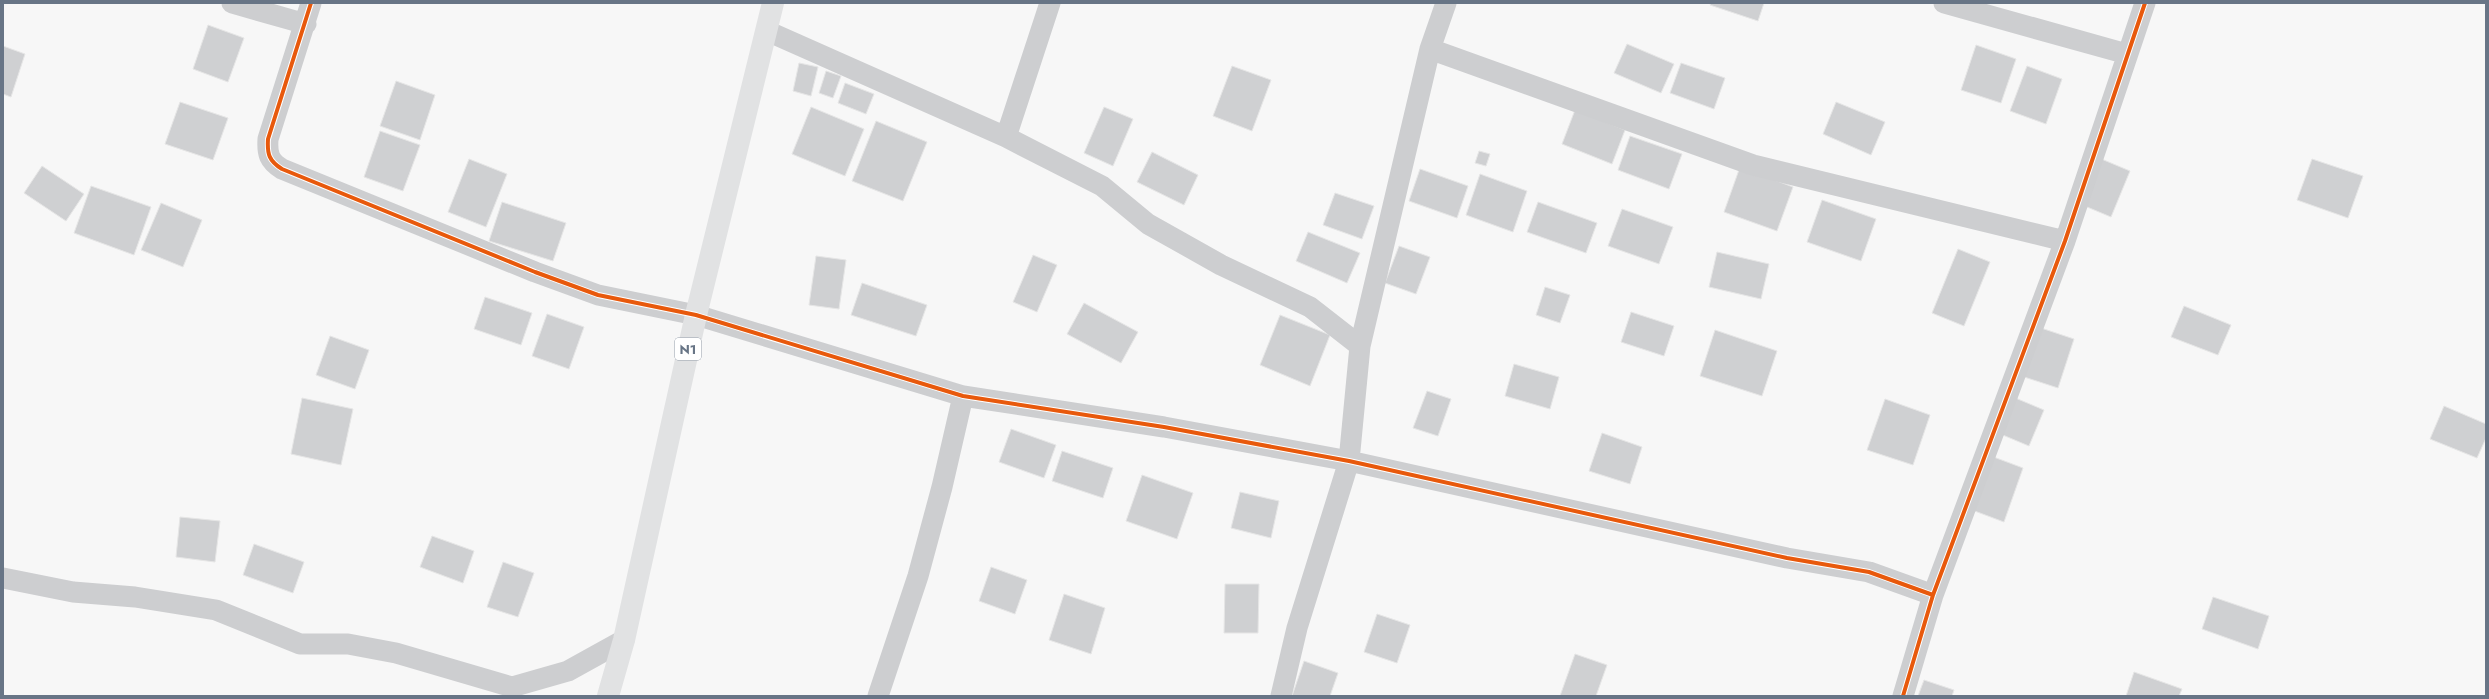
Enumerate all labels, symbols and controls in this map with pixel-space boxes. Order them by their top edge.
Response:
road number: N1 [675,338,701,360]

